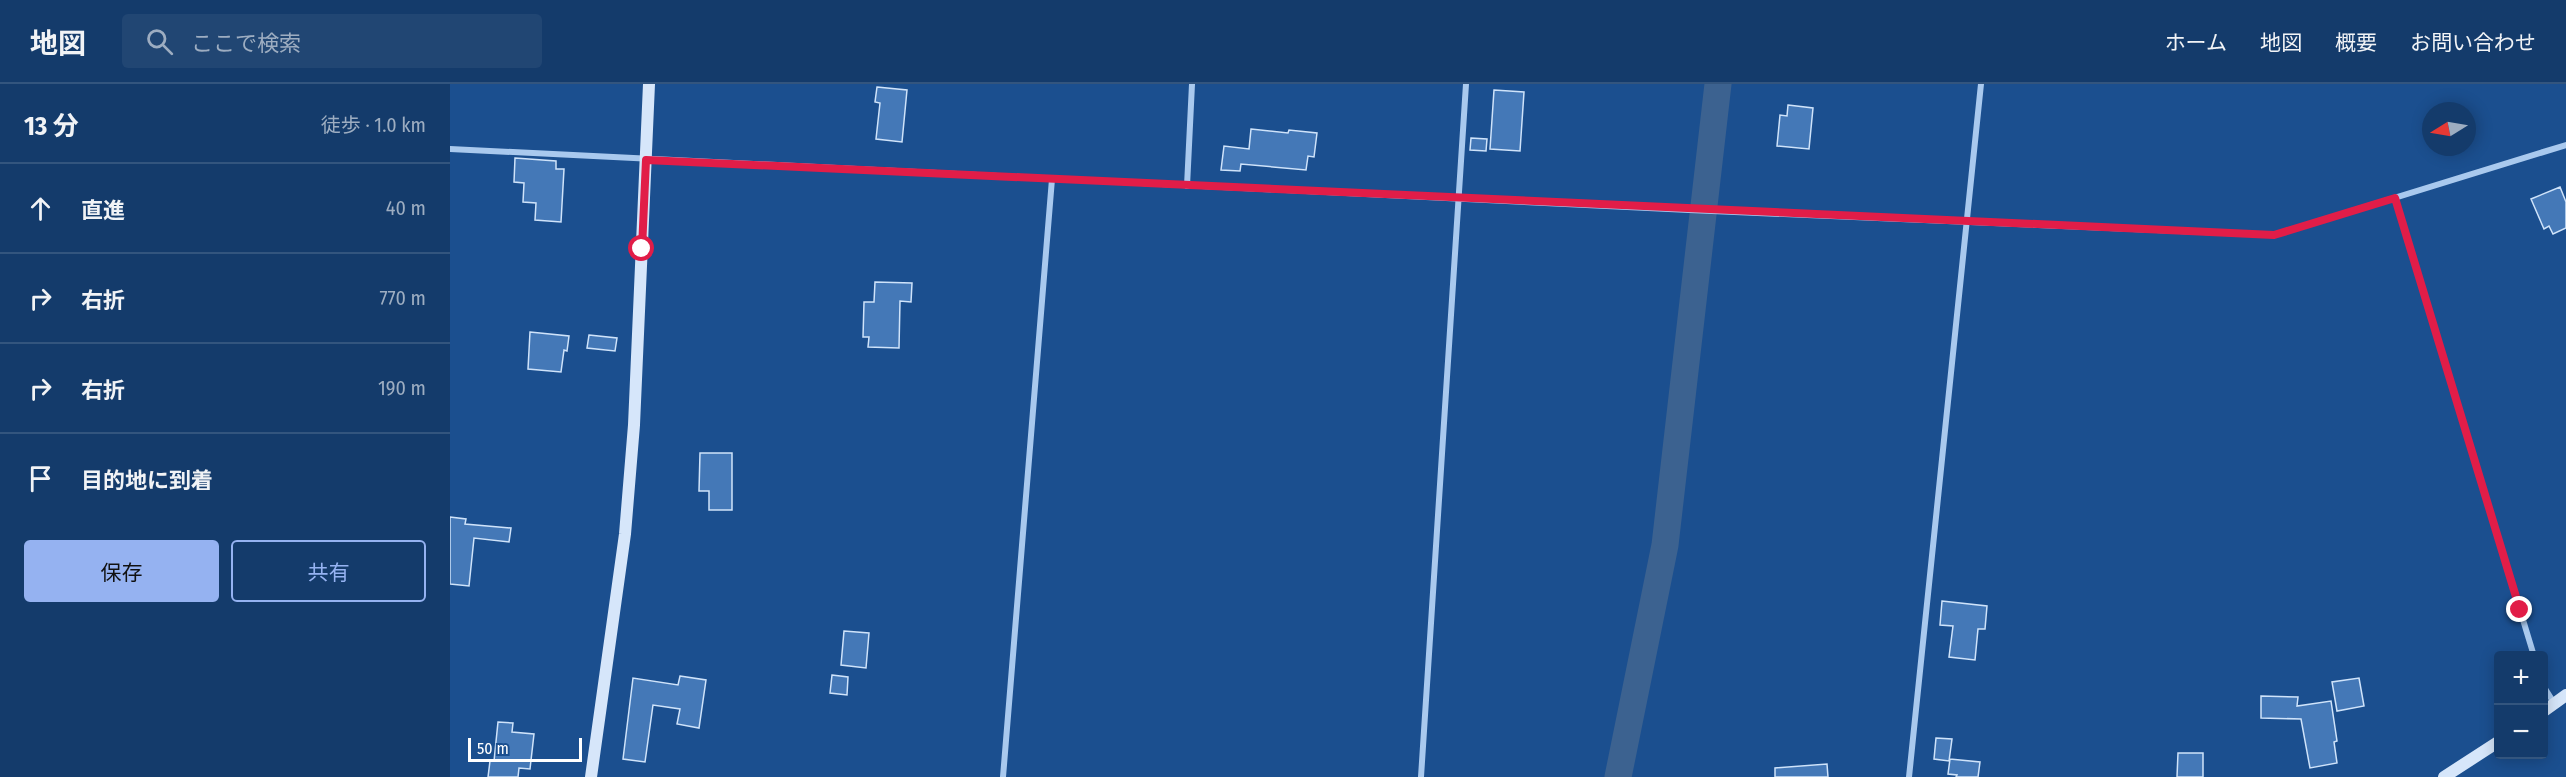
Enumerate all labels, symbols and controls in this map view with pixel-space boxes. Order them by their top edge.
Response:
search box [122,14,542,68]
icon: search [143,25,176,58]
text: 地図 [30,27,86,60]
text: ここで検索 [191,30,301,57]
text: ホーム [2165,30,2227,56]
text: 地図 [2260,30,2302,56]
text: 概要 [2335,30,2377,56]
text: お問い合わせ [2410,30,2536,56]
north arrow [2422,102,2476,156]
text: 13 分 [24,111,79,142]
text: 徒歩 · 1.0 km [321,113,426,137]
icon: ahead [24,192,57,225]
text: 40 m [386,196,426,220]
text: 直進 [81,197,125,224]
route start [628,235,654,261]
icon: right [24,282,57,315]
text: 770 m [379,286,426,310]
text: 右折 [81,287,125,314]
icon: right [24,372,57,405]
text: 190 m [378,376,426,400]
text: 右折 [81,377,125,404]
icon: arrive [24,462,57,495]
text: 目的地に到着 [81,467,213,494]
button: 保存 [24,540,219,602]
button: 共有 [231,540,426,602]
route end [2506,596,2532,622]
map controls [2494,651,2548,759]
button: + [2494,651,2548,705]
button: − [2494,705,2548,759]
scale bar [468,735,582,762]
text: 50 m [477,739,509,758]

